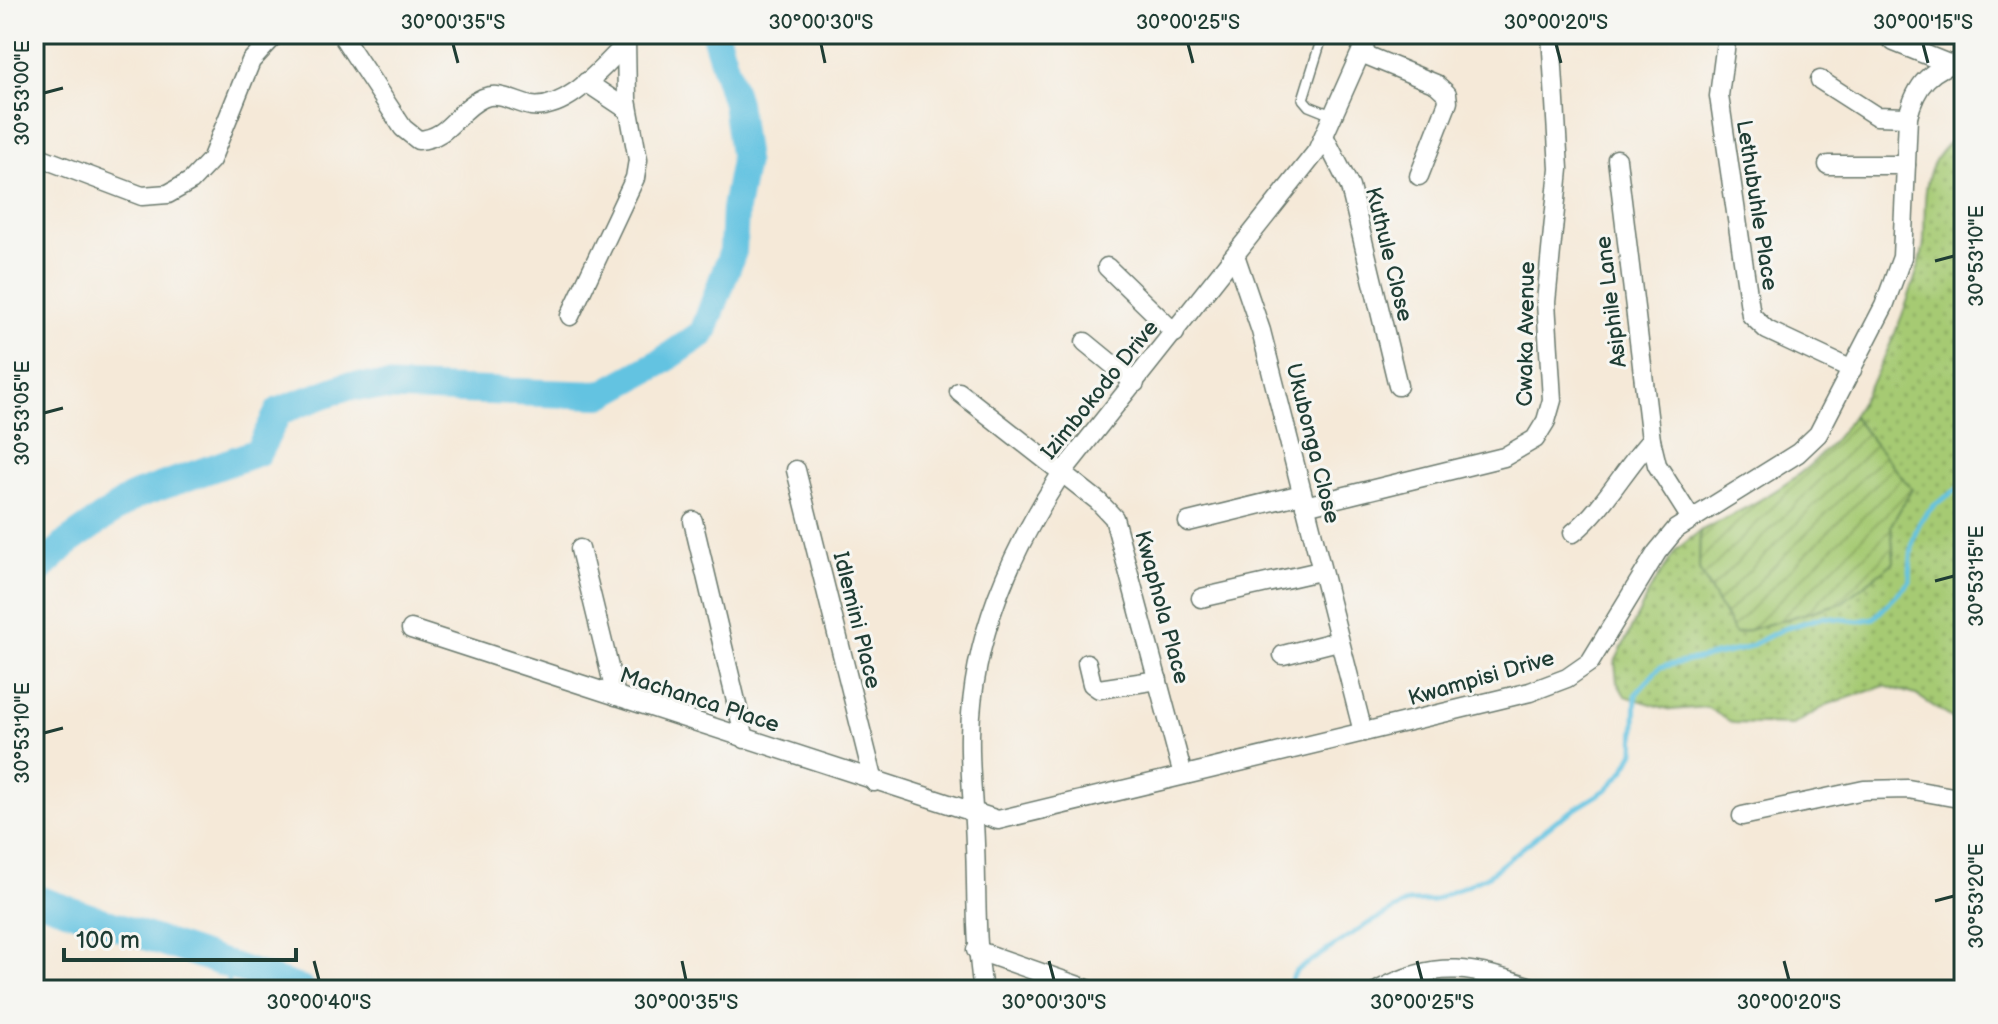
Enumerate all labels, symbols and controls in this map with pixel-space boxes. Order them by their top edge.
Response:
text: 30°00'35"S [401,11,505,35]
text: 30°00'30"S [769,11,873,35]
text: 30°00'25"S [1136,11,1240,35]
text: 30°00'20"S [1504,11,1608,35]
text: 30°00'15"S [1873,11,1973,35]
text: 30°53'00"E [11,40,35,146]
street label: Lethubuhle Place [1730,118,1783,292]
street label: Kuthule Close [1359,184,1418,324]
text: 30°53'10"E [1965,205,1989,307]
street label: Asiphile Lane [1590,234,1633,369]
street label: Cwaka Avenue [1512,261,1541,407]
street label: Izimbokodo Drive [1036,315,1165,465]
text: 30°53'05"E [11,360,35,466]
street label: Ukubonga Close [1280,360,1346,526]
text: 30°53'15"E [1965,525,1989,627]
street label: Kwaphola Place [1128,528,1195,687]
street label: Idlemini Place [827,549,887,691]
street label: Kwampisi Drive [1405,645,1558,712]
street label: Machanca Place [616,662,783,739]
text: 30°53'10"E [11,682,35,784]
text: 30°53'20"E [1965,843,1989,949]
scale bar [64,912,296,962]
text: 100 m [76,926,140,955]
text: 30°00'40"S [267,991,371,1015]
text: 30°00'35"S [634,991,738,1015]
text: 30°00'30"S [1002,991,1106,1015]
text: 30°00'25"S [1370,991,1474,1015]
text: 30°00'20"S [1737,991,1841,1015]

